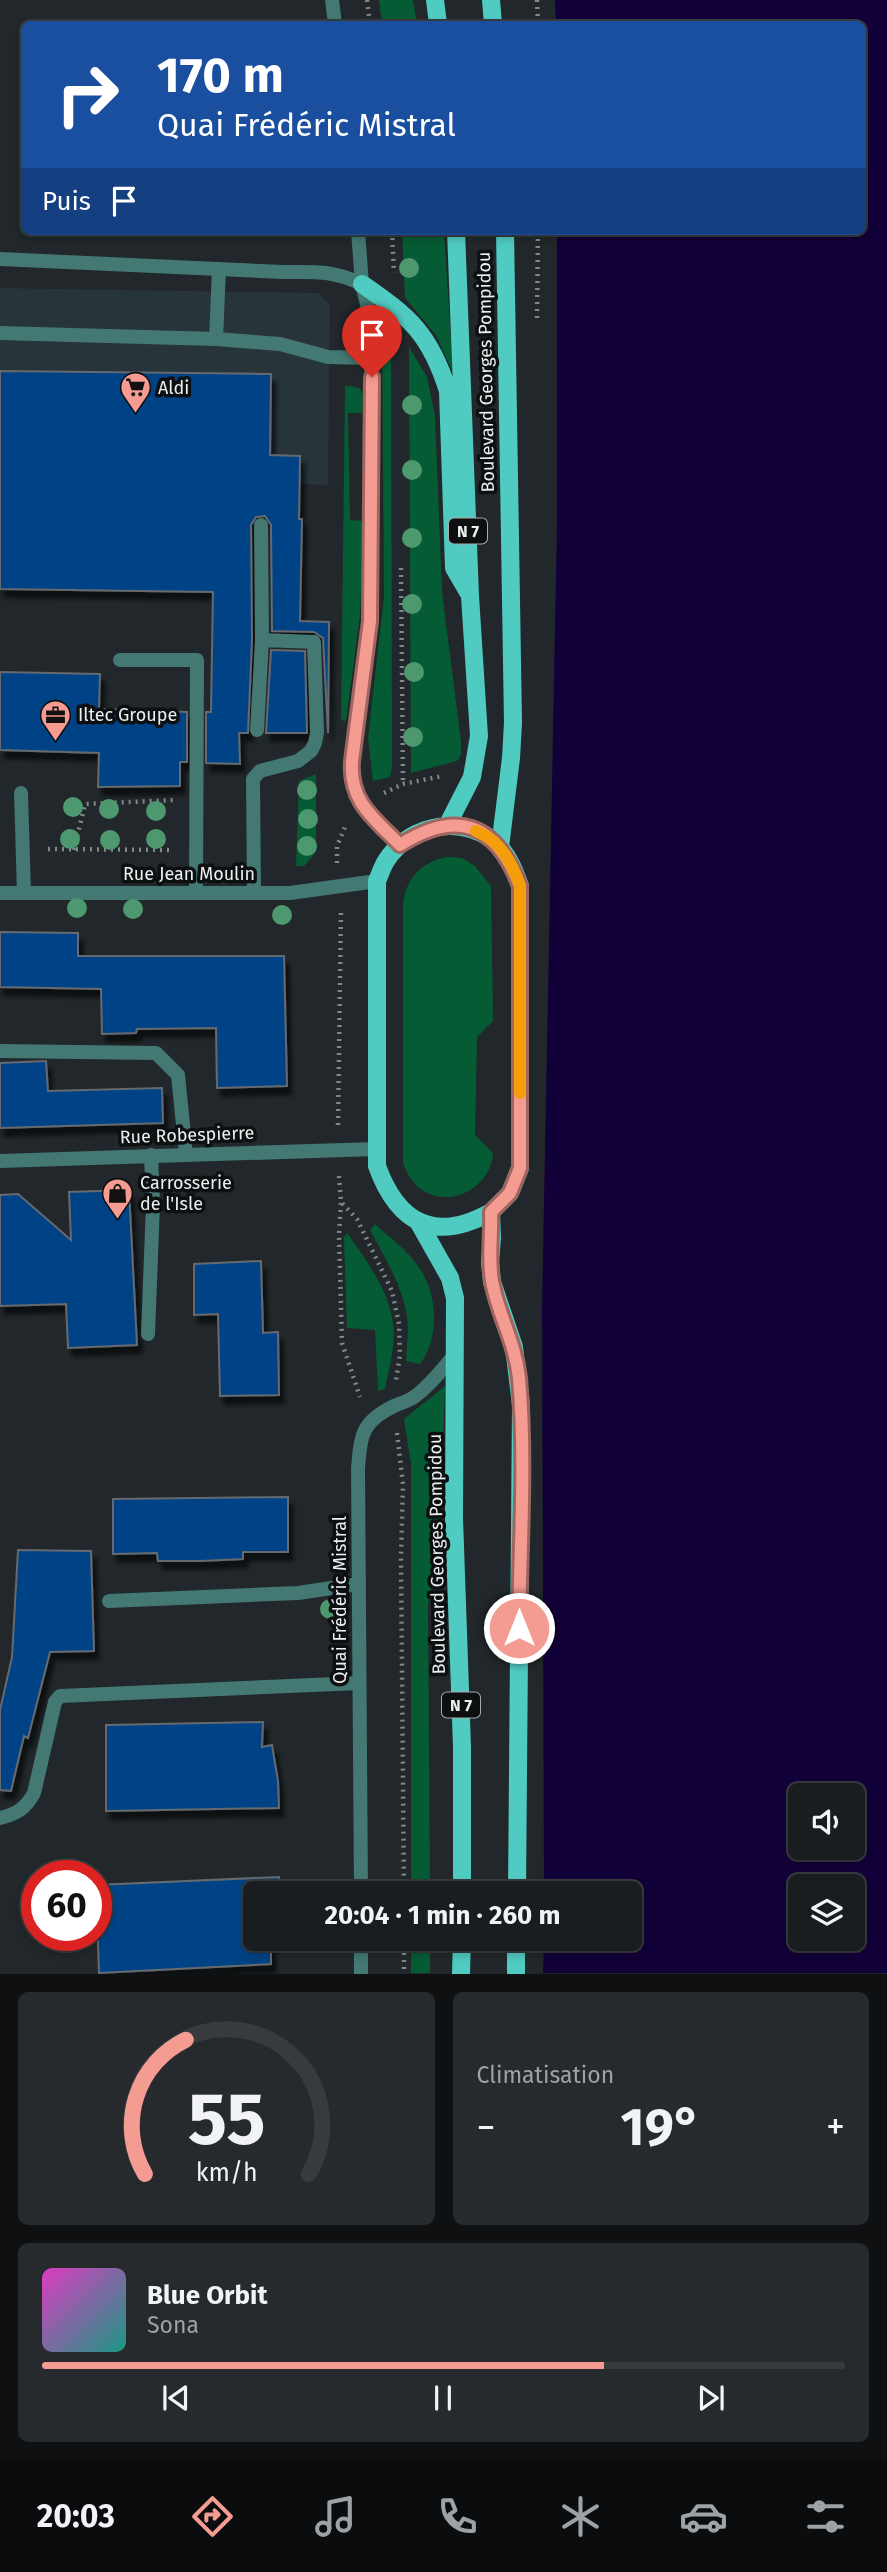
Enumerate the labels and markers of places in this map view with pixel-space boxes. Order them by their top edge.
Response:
pin [342,305,402,377]
supermarket icon: Aldi [118,371,152,415]
place label: Aldi [158,377,189,399]
office icon: Iltec Groupe [38,698,72,742]
place label: Iltec Groupe [78,704,177,726]
place label: Carrosserie de l'Isle [140,1172,232,1215]
shop icon: Carrosserie de l'Isle [100,1176,134,1220]

